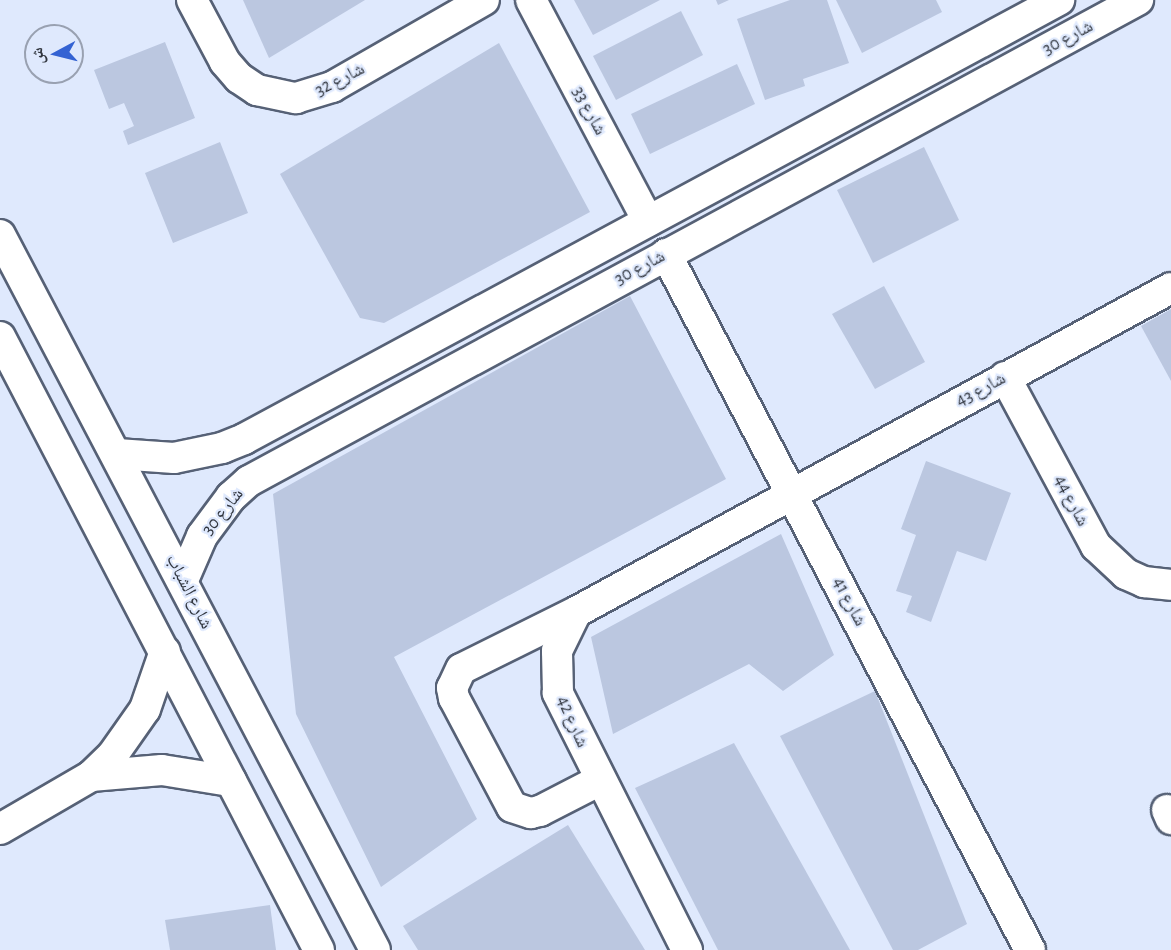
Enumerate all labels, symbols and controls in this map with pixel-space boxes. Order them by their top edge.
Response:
street label: شارع 30 [1039,16,1097,60]
north arrow [24,24,84,84]
text: ش [29,47,47,65]
street label: شارع 32 [312,58,368,102]
street label: شارع 33 [567,83,611,139]
street label: شارع 30 [611,246,669,290]
street label: شارع 43 [952,368,1010,412]
street label: شارع 44 [1049,472,1093,530]
street label: شارع 30 [198,484,248,540]
street label: شارع الشباب [161,551,217,633]
street label: شارع 41 [827,574,871,630]
street label: شارع 42 [551,693,593,751]

